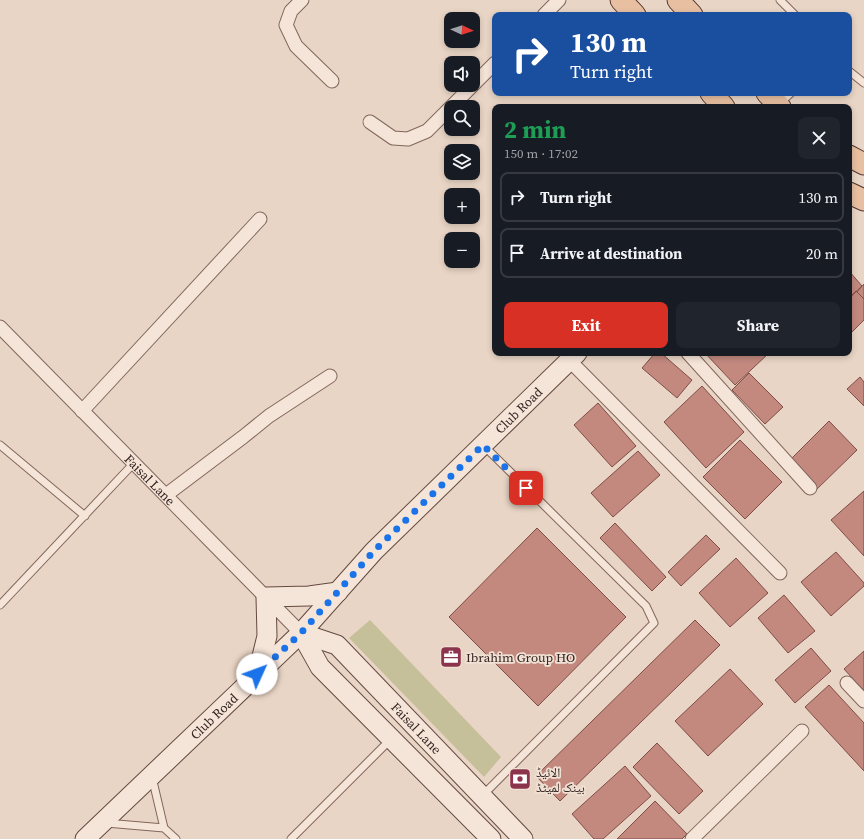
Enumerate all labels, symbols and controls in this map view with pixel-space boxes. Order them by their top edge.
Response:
north arrow [444,12,480,48]
map controls [444,12,480,268]
text: 130 m [570,23,647,61]
icon: right [504,28,556,80]
button: sound [444,56,480,92]
text: Turn right [570,59,652,84]
button: search [444,100,480,136]
text: 2 min [504,113,566,146]
button: close [798,117,840,159]
button: layers [444,144,480,180]
text: 150 m · 17:02 [504,145,578,162]
icon: right [506,186,528,208]
text: Turn right [540,187,612,208]
text: 130 m [798,187,838,208]
button: + [444,188,480,224]
button: − [444,232,480,268]
icon: arrive [506,242,528,264]
text: Arrive at destination [540,243,682,264]
text: 20 m [806,243,838,264]
button: Exit [504,302,668,348]
button: Share [676,302,840,348]
street label: Club Road [491,383,546,437]
street label: Faisal Lane [121,450,179,509]
pin [509,471,543,505]
icon: arrive [515,477,537,499]
office icon: Ibrahim Group HO [438,644,464,670]
place label: Ibrahim Group HO [466,649,575,666]
position arrow [236,653,278,695]
street label: Club Road [186,689,242,743]
street label: Faisal Lane [388,699,446,758]
place label: الائیڈ بینک لمیٹڈ [536,764,585,796]
bank icon: الائیڈ بینک لمیٹڈ [507,766,533,792]

